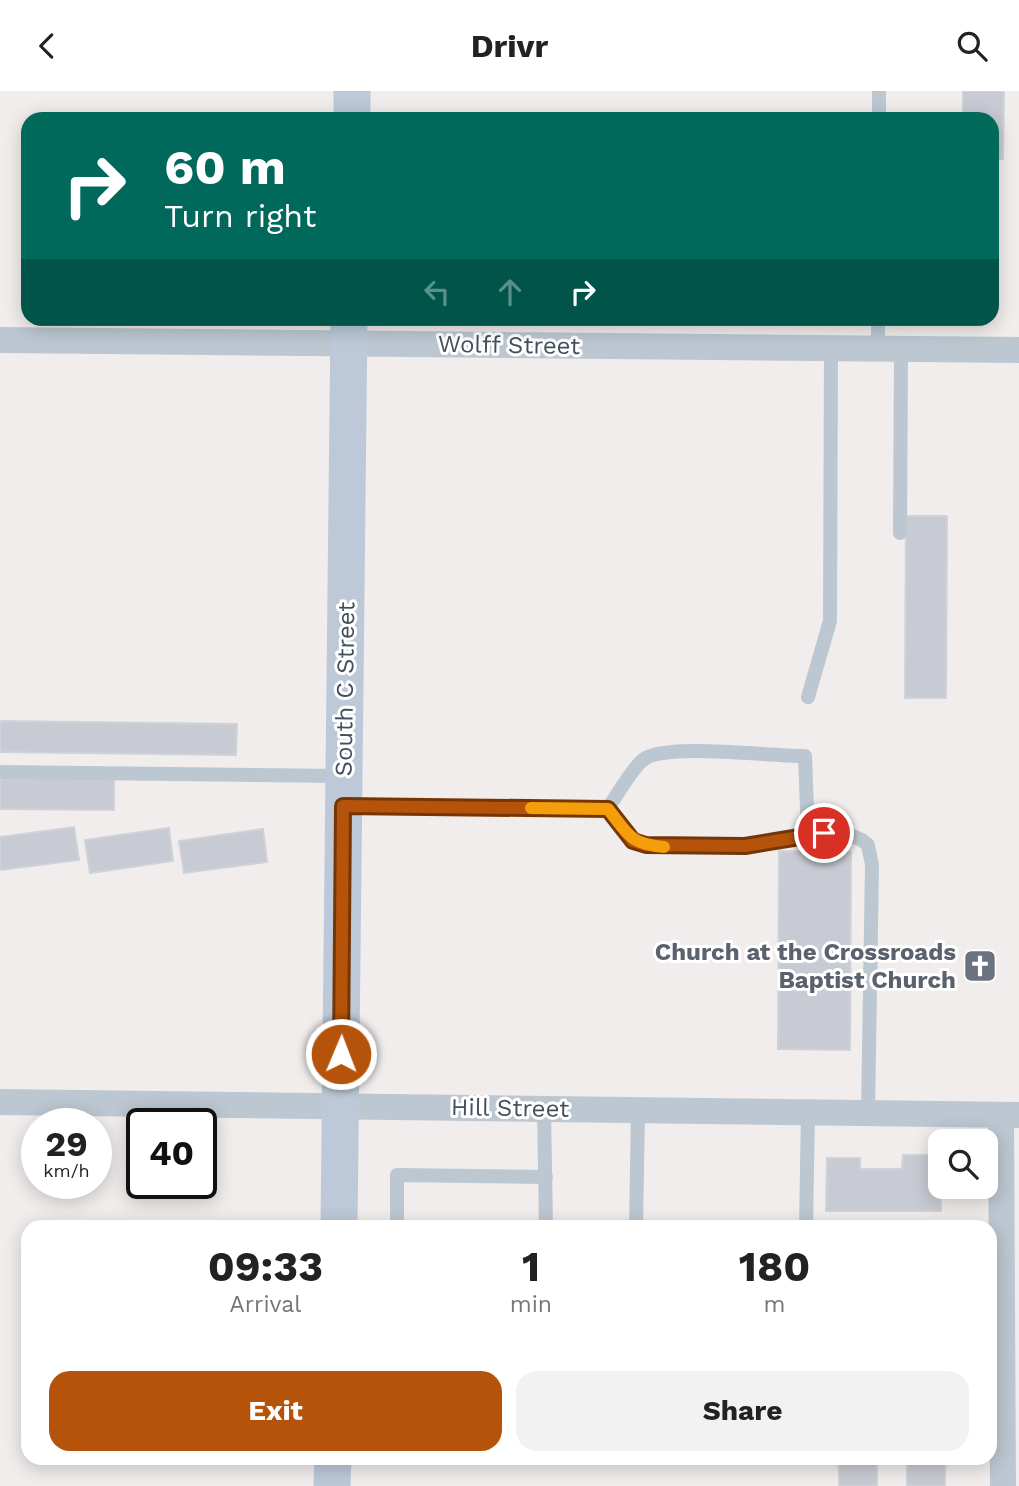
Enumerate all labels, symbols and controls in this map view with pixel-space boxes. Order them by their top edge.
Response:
icon: back [28,27,66,65]
text: Drivr [471,27,548,65]
icon: search [953,27,991,65]
text: 60 m [164,138,286,196]
icon: right [49,140,140,231]
text: Turn right [164,197,316,235]
icon: left [418,273,456,311]
icon: ahead [491,273,529,311]
icon: right [564,273,602,311]
street label: Wolff Street [438,330,580,360]
street label: South C Street [329,601,361,777]
pin [794,803,854,863]
icon: arrive [805,814,843,852]
place label: Church at the Crossroads Baptist Church [655,938,956,994]
church icon: Church at the Crossroads Baptist Church [961,947,999,985]
position arrow [304,1017,378,1091]
street label: Hill Street [451,1093,569,1123]
speed limit sign: 40 [126,1108,217,1199]
text: 29 [45,1123,88,1165]
map controls [928,1129,998,1199]
button: search [928,1129,998,1199]
text: km/h [43,1160,90,1181]
text: 09:33 [208,1242,323,1291]
text: 1 [522,1242,540,1291]
text: 180 [739,1242,810,1291]
text: Arrival [230,1291,301,1318]
text: min [510,1291,552,1318]
text: m [764,1291,786,1318]
button: Exit [49,1371,502,1451]
button: Share [516,1371,969,1451]

